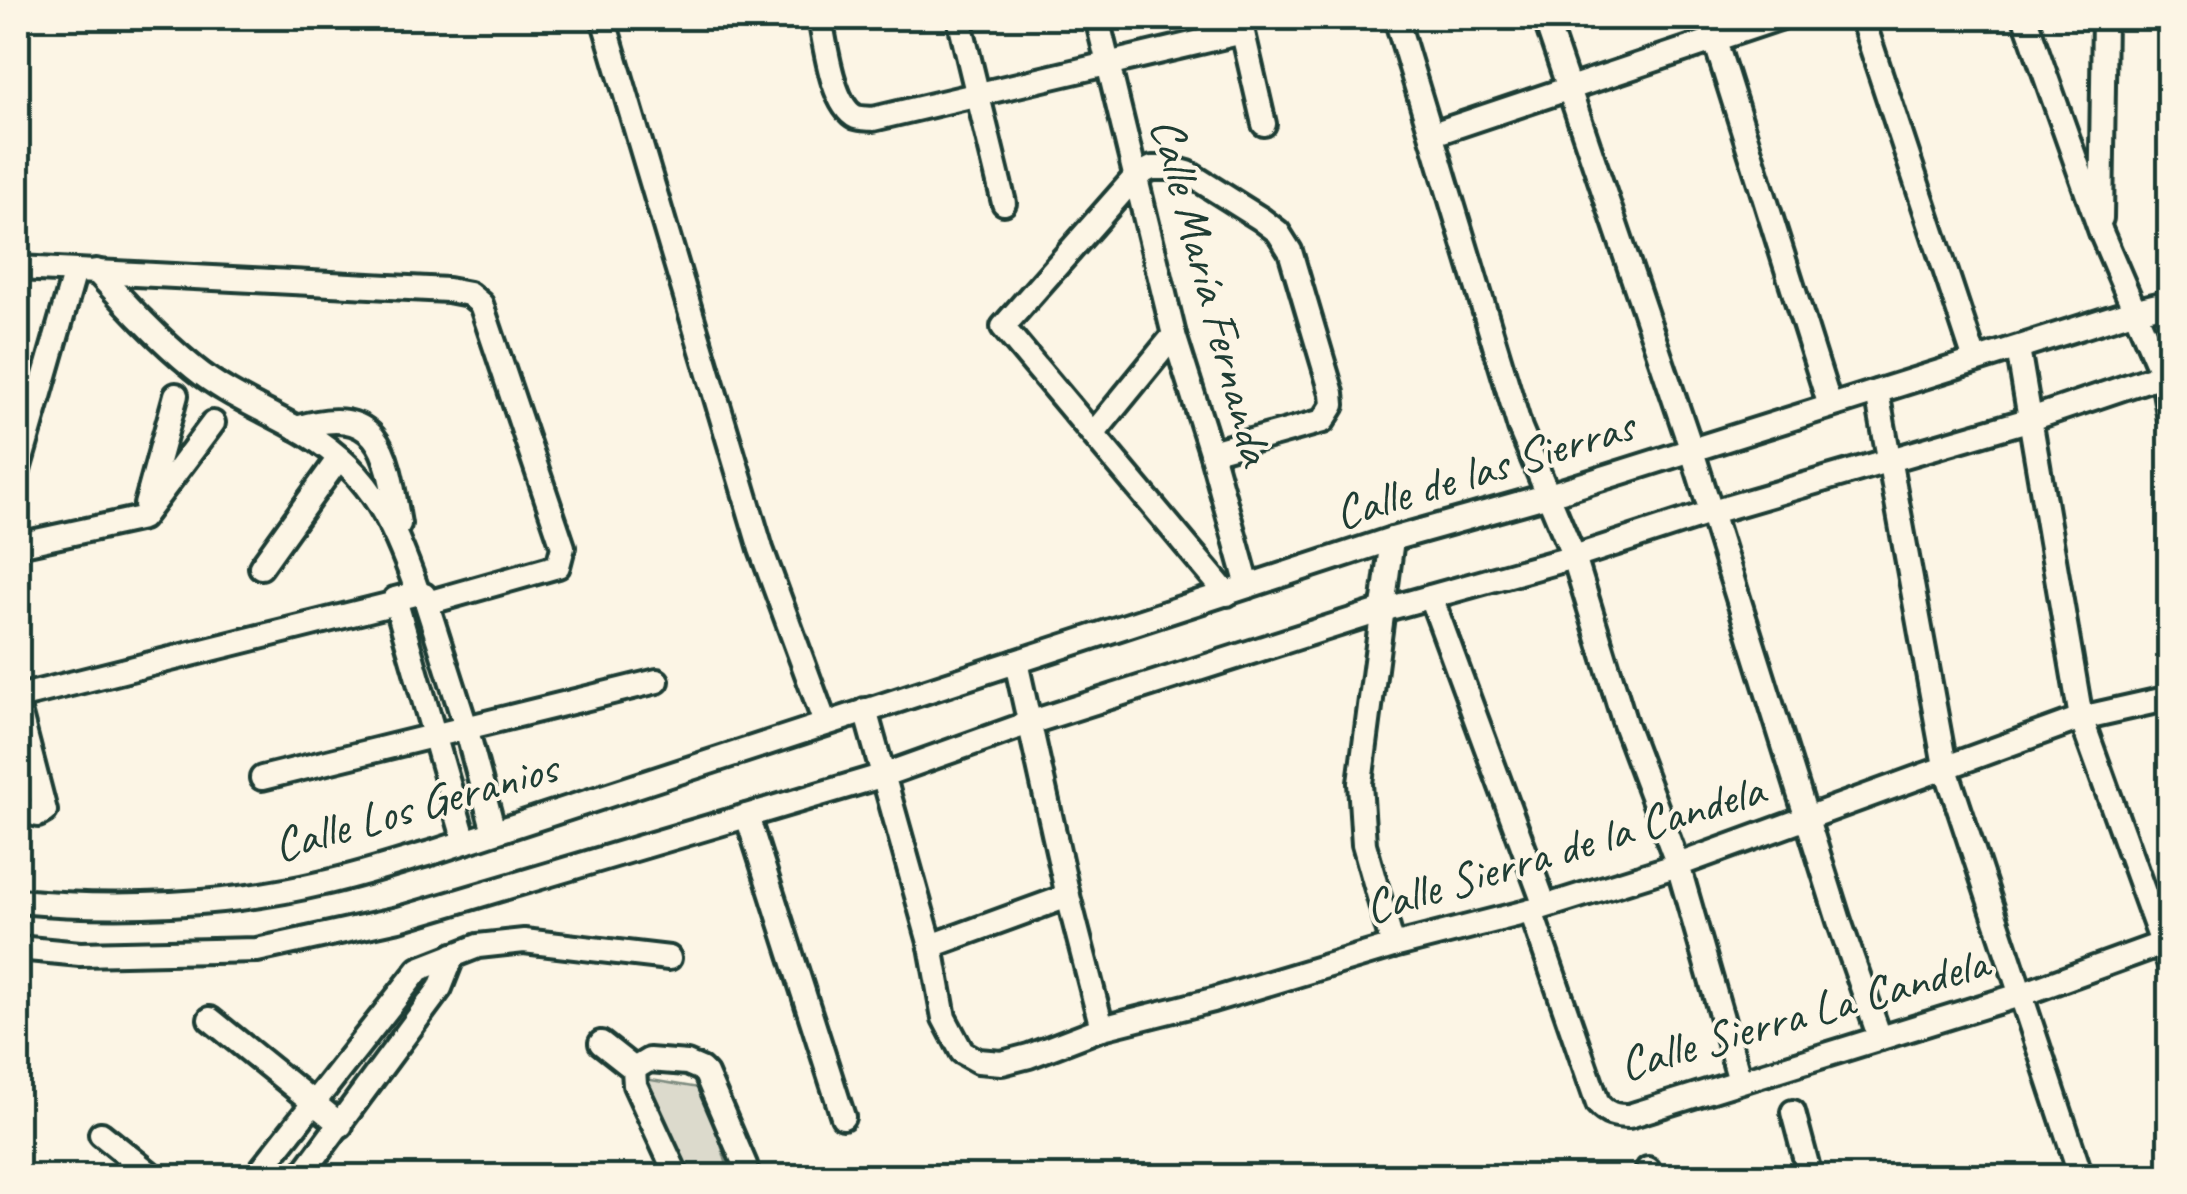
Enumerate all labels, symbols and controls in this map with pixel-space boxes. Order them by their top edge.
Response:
street label: Calle María Fernanda [1137,111,1288,474]
street label: Calle de las Sierras [1327,394,1644,543]
street label: Calle Los Geranios [266,736,567,875]
street label: Calle Sierra de la Candela [1357,758,1774,937]
street label: Calle Sierra La Candela [1612,931,1998,1094]

